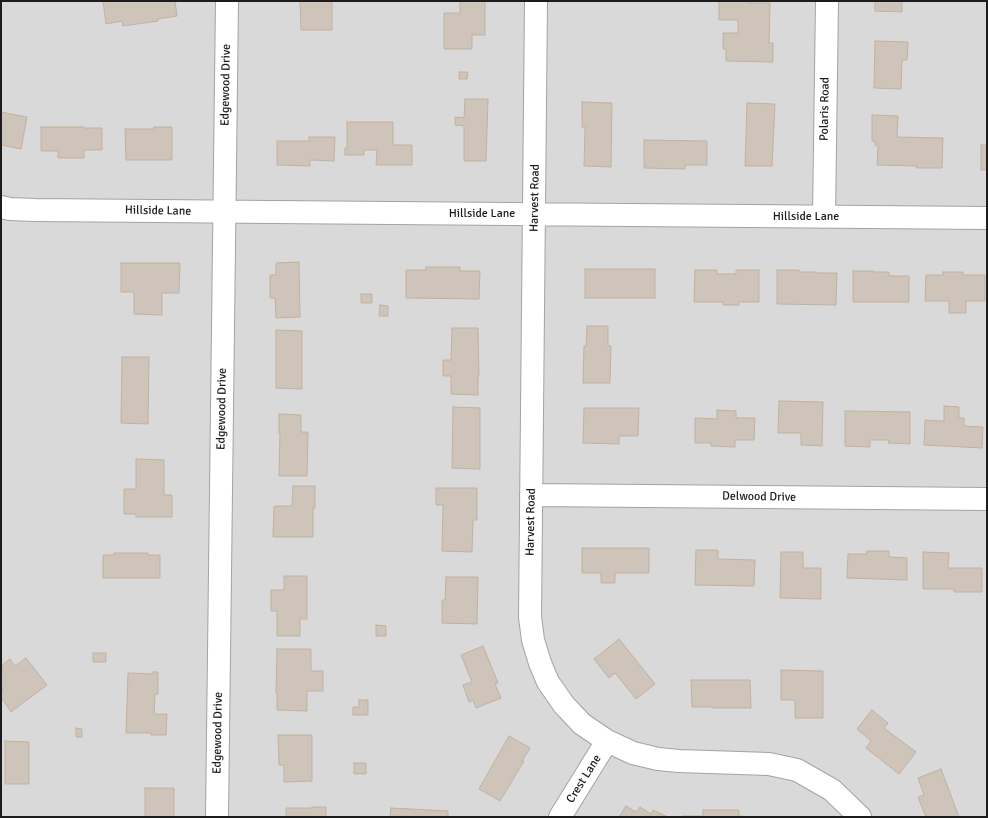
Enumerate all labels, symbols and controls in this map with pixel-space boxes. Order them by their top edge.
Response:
street label: Edgewood Drive [218,44,234,126]
street label: Polaris Road [817,77,833,141]
street label: Harvest Road [527,164,543,232]
street label: Hillside Lane [125,203,191,219]
street label: Hillside Lane [449,207,515,221]
street label: Hillside Lane [773,210,839,224]
street label: Edgewood Drive [214,368,230,450]
street label: Harvest Road [523,488,539,556]
street label: Delwood Drive [722,489,796,505]
street label: Edgewood Drive [210,692,226,774]
street label: Crest Lane [563,752,605,806]

